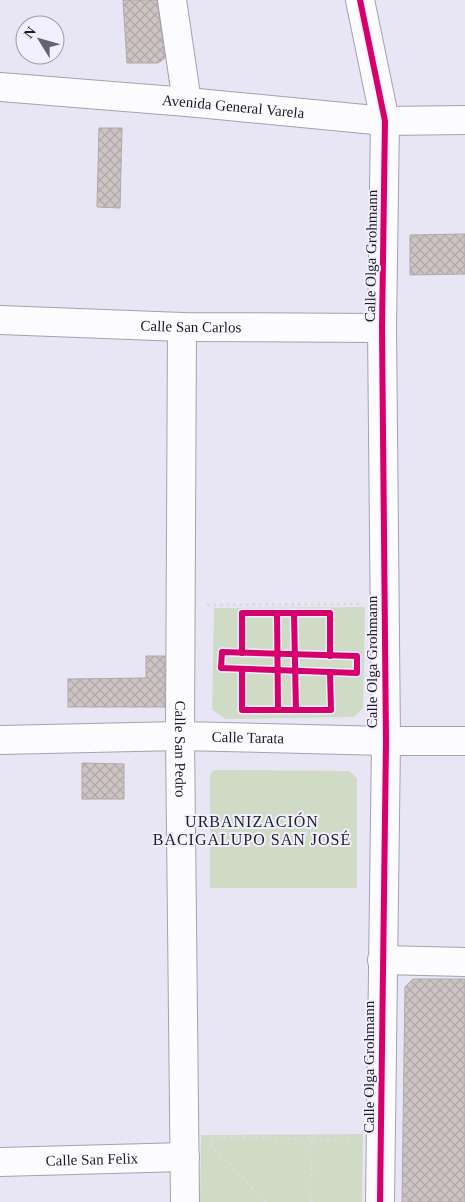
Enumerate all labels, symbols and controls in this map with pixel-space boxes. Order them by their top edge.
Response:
north arrow [15,15,65,65]
text: N [21,24,39,41]
street label: Avenida General Varela [161,92,305,121]
street label: Calle Olga Grohmann [362,189,380,322]
street label: Calle San Carlos [140,317,242,335]
street label: Calle Olga Grohmann [364,595,380,728]
street label: Calle San Pedro [172,701,189,797]
street label: Calle Tarata [212,729,285,747]
district label: URBANIZACIÓN BACIGALUPO SAN JOSÉ [153,812,351,848]
street label: Calle Olga Grohmann [361,1000,377,1133]
street label: Calle San Felix [45,1150,139,1169]

